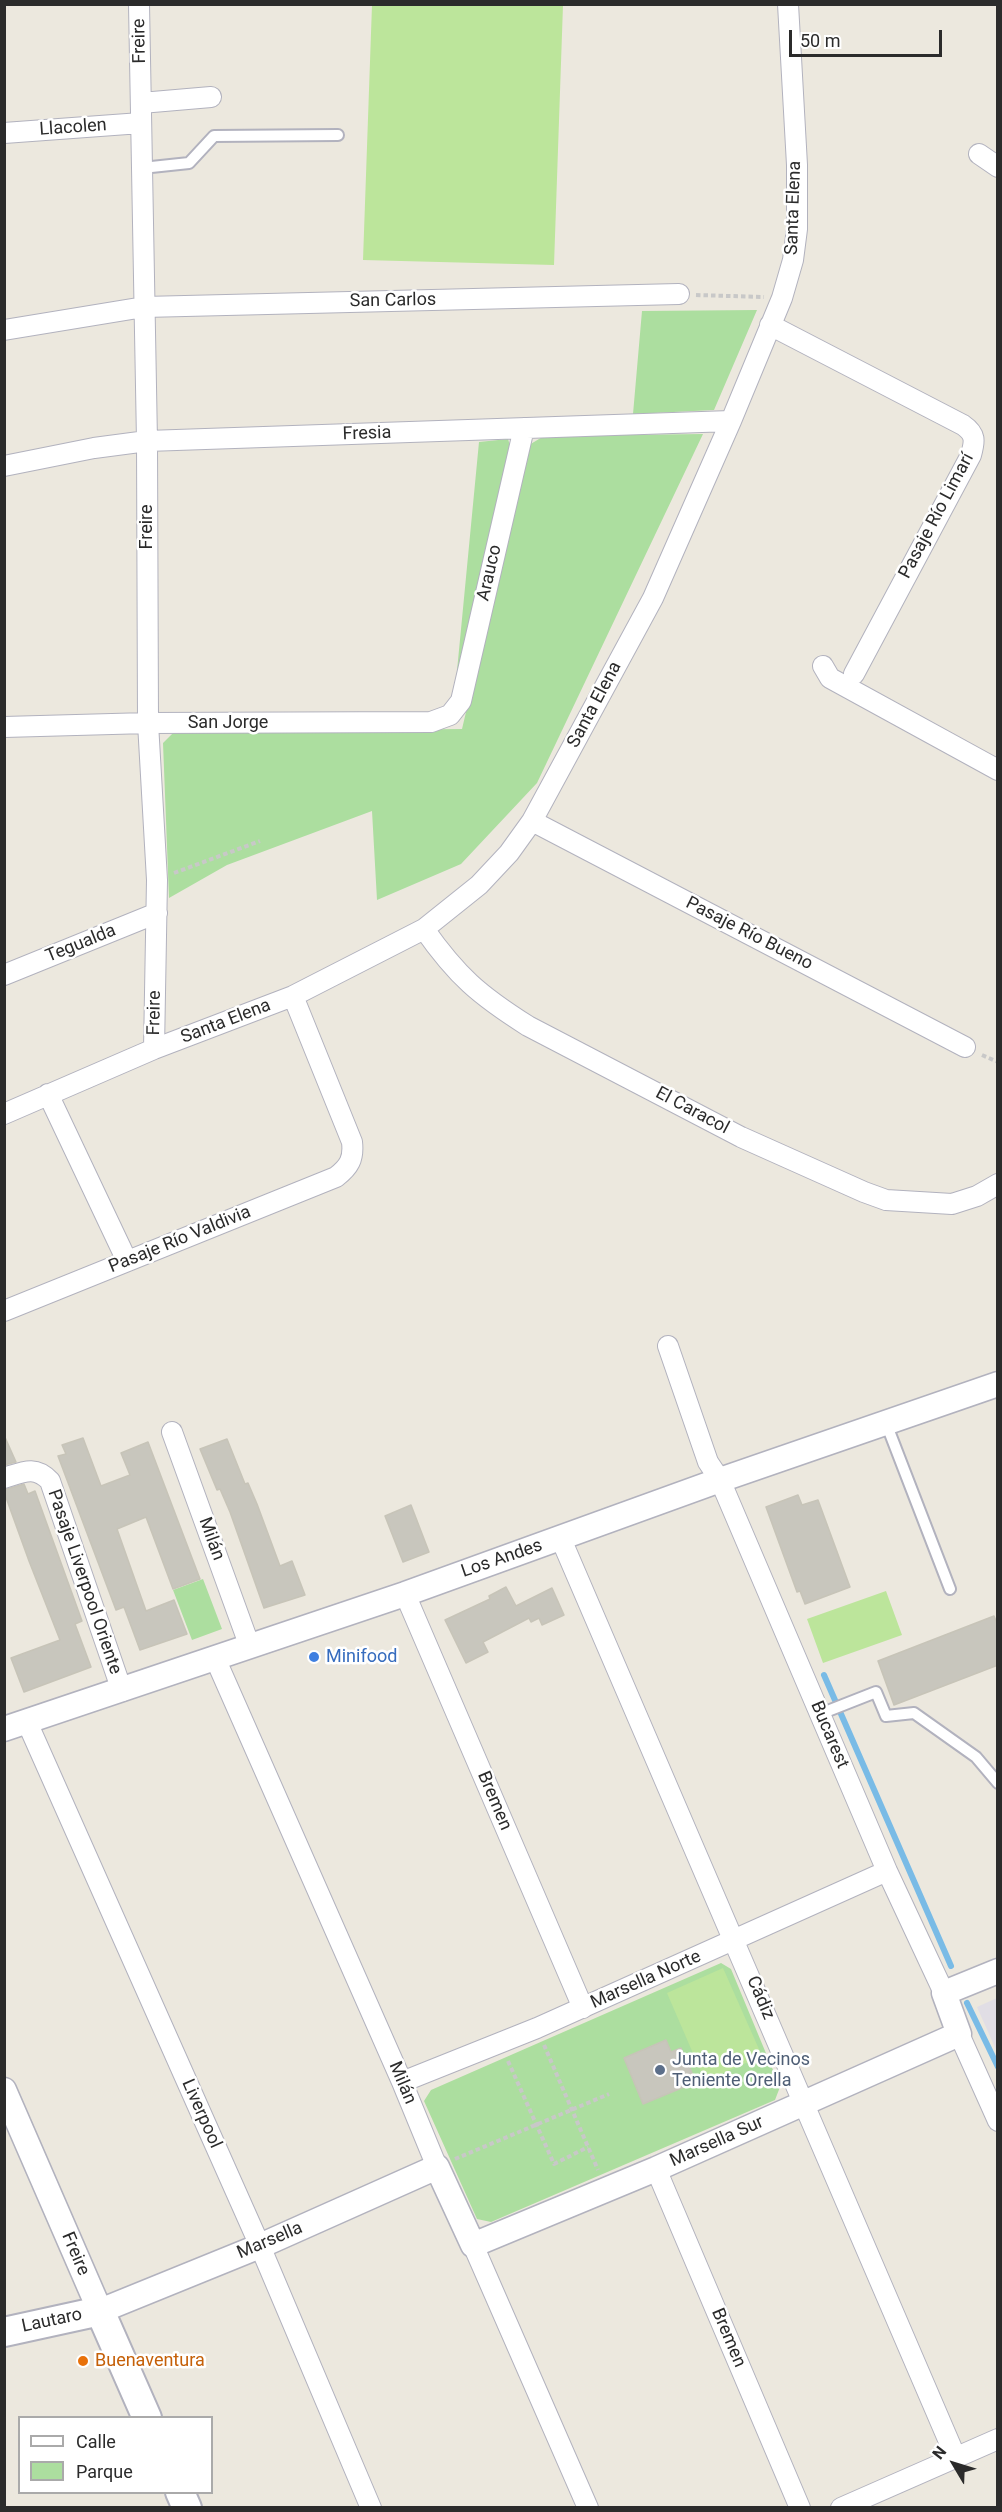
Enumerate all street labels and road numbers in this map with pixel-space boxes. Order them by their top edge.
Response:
street label: Freire [129,18,151,64]
street label: Llacolen [39,115,107,141]
street label: Santa Elena [782,160,806,256]
street label: San Carlos [350,289,436,313]
street label: Fresia [342,422,392,446]
street label: Pasaje Río Limarí [895,450,979,582]
street label: Freire [136,504,158,550]
street label: Arauco [473,543,507,603]
street label: Santa Elena [563,658,627,752]
street label: San Jorge [188,712,268,734]
street label: Pasaje Río Bueno [682,893,816,975]
street label: Tegualda [43,920,119,968]
street label: Freire [144,990,166,1036]
street label: Santa Elena [178,995,274,1049]
street label: El Caracol [652,1083,732,1139]
street label: Pasaje Río Valdivia [106,1202,254,1278]
street label: Pasaje Liverpool Oriente [42,1487,126,1677]
street label: Milán [193,1515,229,1563]
street label: Los Andes [459,1535,545,1583]
street label: Bucarest [805,1698,853,1772]
street label: Bremen [472,1768,516,1834]
street label: Marsella Norte [587,1946,705,2014]
street label: Cádiz [741,1973,779,2023]
street label: Milán [383,2058,421,2108]
street label: Liverpool [176,2076,226,2152]
street label: Marsella Sur [667,2112,767,2172]
street label: Marsella [234,2218,306,2264]
street label: Freire [56,2229,94,2279]
street label: Lautaro [20,2304,84,2338]
street label: Bremen [706,2305,750,2371]

